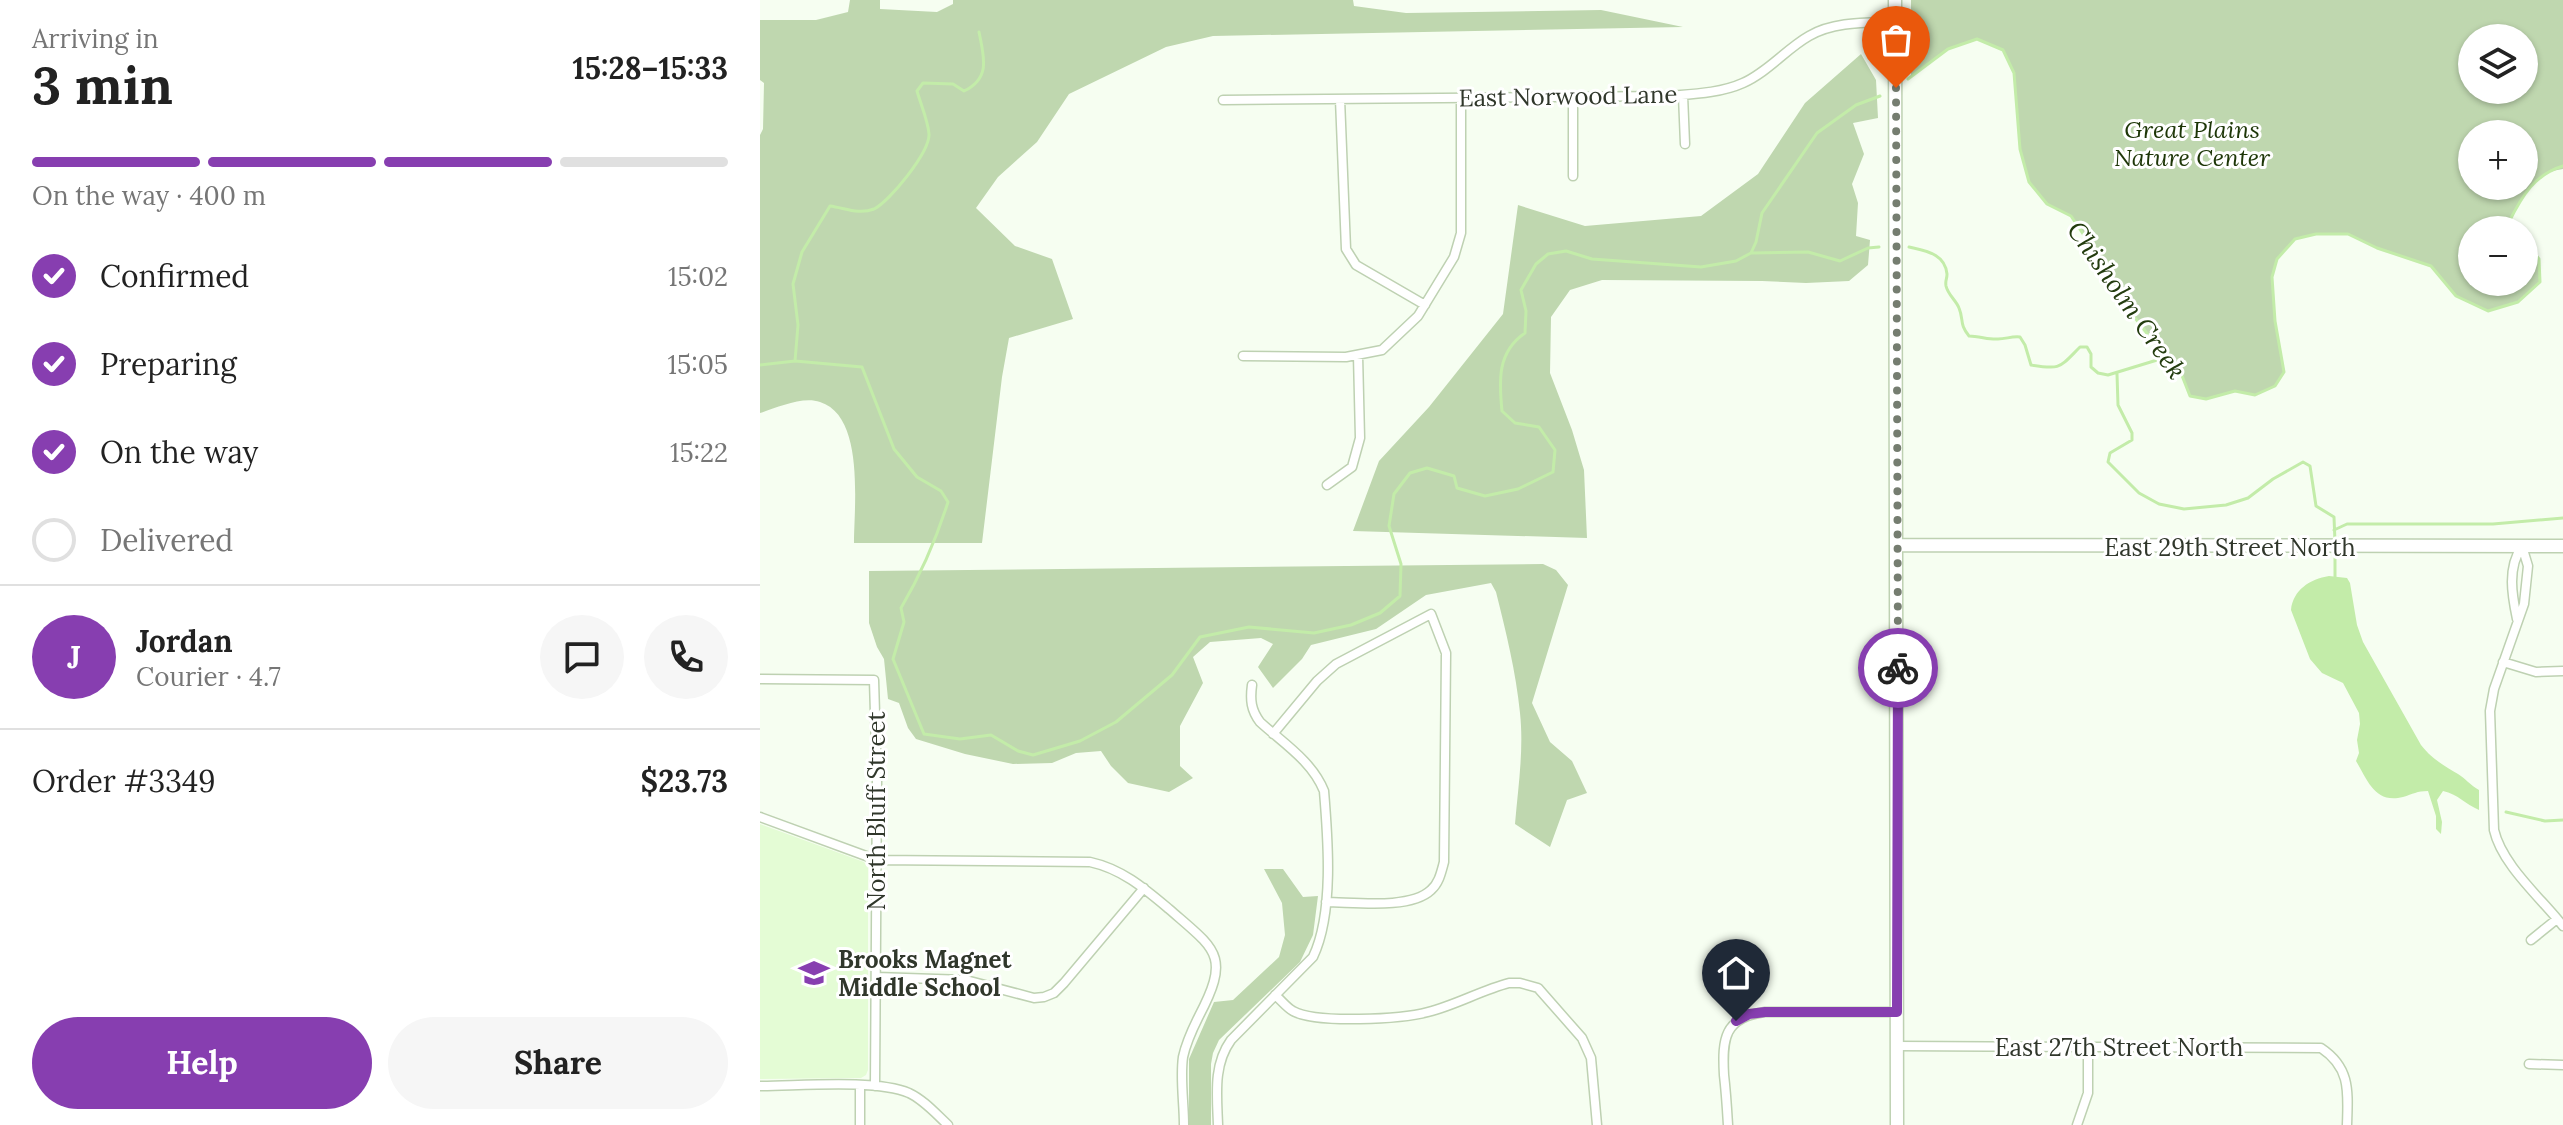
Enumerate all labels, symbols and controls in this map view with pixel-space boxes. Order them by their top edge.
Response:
pin [1862,6,1930,88]
icon: bag [1874,18,1918,62]
text: Arriving in [32,22,159,55]
map controls [2458,24,2538,296]
button: layers [2458,24,2538,104]
text: 15:28–15:33 [573,49,728,87]
text: 3 min [32,52,173,118]
street label: East Norwood Lane [1458,79,1678,113]
park label: Great Plains Nature Center [2114,114,2270,173]
button: + [2458,120,2538,200]
text: On the way · 400 m [32,179,266,212]
water label: Chisholm Creek [2060,215,2194,385]
button: − [2458,216,2538,296]
icon: check [32,254,76,298]
text: Confirmed [100,257,249,295]
text: 15:02 [668,260,728,293]
icon: check [32,342,76,386]
text: Preparing [100,345,237,383]
text: 15:05 [668,348,728,381]
icon: check [32,430,76,474]
text: On the way [100,433,258,471]
text: 15:22 [670,436,728,469]
text: Delivered [100,521,233,559]
street label: East 29th Street North [2104,532,2356,563]
button: chat [540,615,624,699]
button: phone [644,615,728,699]
text: Jordan [136,622,233,660]
courier [1858,628,1938,708]
text: J [67,638,81,676]
icon: bike [1876,646,1920,690]
text: Courier · 4.7 [136,660,281,693]
street label: North Bluff Street [861,711,892,911]
text: Order #3349 [32,762,216,800]
text: $23.73 [641,762,728,800]
pin [1702,939,1770,1021]
place label: Brooks Magnet Middle School [838,944,1013,1003]
icon: home [1714,951,1758,995]
school or university icon: Brooks Magnet Middle School [797,956,831,990]
button: Help [32,1017,372,1109]
button: Share [388,1017,728,1109]
street label: East 27th Street North [1995,1032,2243,1063]

